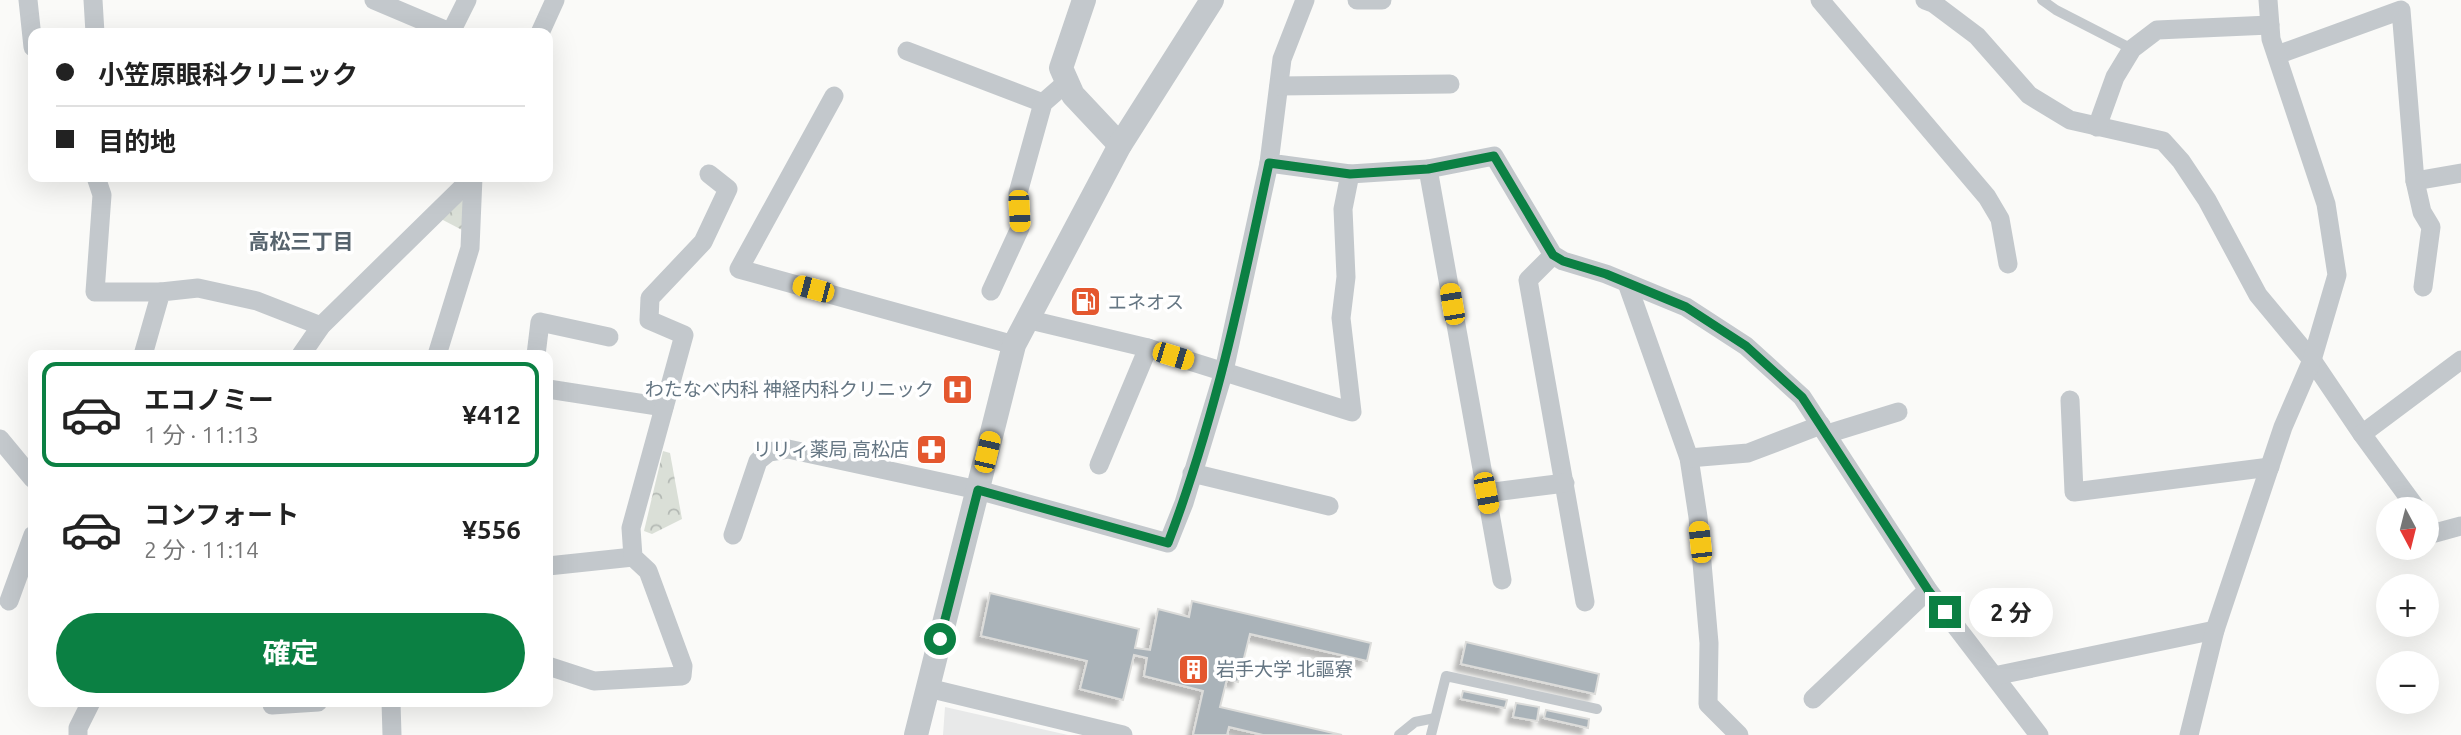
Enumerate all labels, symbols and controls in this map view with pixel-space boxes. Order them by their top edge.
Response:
text: 小笠原眼科クリニック [98,60,358,89]
text: 目的地 [98,127,176,156]
car [1008,189,1031,233]
district label: 高松三丁目 [249,229,354,253]
car [790,273,837,305]
car [1439,281,1466,327]
fuel station icon: エネオス [1068,285,1102,319]
place label: エネオス [1108,291,1184,313]
car [1150,340,1197,372]
hospital icon: わたなべ内科 神経内科クリニック [940,372,974,406]
place label: わたなべ内科 神経内科クリニック [645,378,934,400]
icon: car [60,383,123,446]
text: エコノミー [144,385,274,414]
text: ¥412 [462,400,521,429]
text: 1 分 · 11:13 [144,422,259,447]
car [973,429,1002,475]
pharmacy icon: リリィ薬局 高松店 [915,432,949,466]
place label: リリィ薬局 高松店 [753,438,909,460]
car [1472,470,1501,516]
north arrow [2376,497,2440,560]
map controls [2376,497,2439,714]
icon: car [60,498,123,561]
text: コンフォート [144,500,299,529]
text: ¥556 [462,515,521,544]
car [1688,520,1713,564]
text: 2 分 · 11:14 [144,537,259,562]
button: + [2376,574,2439,637]
callout: 2 分 [1969,588,2054,636]
route end [1929,596,1961,628]
text: 2 分 [1990,600,2032,625]
button: 確定 [56,613,525,693]
route start [924,623,956,655]
button: − [2376,651,2439,714]
building icon: 岩手大学 北謳寮 [1176,652,1210,686]
place label: 岩手大学 北謳寮 [1216,658,1353,680]

